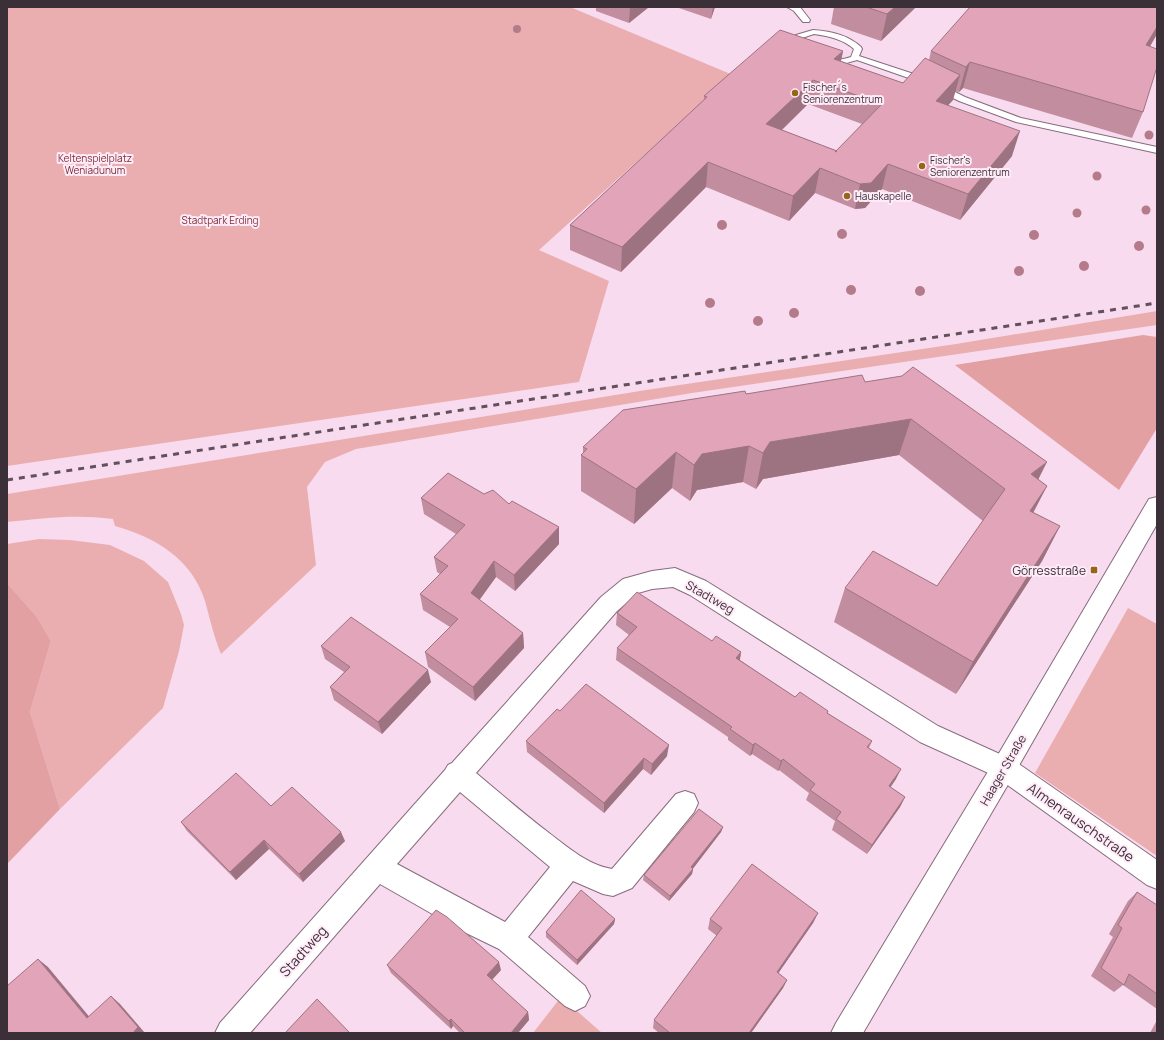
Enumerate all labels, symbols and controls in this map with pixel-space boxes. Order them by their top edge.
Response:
place label: Fischer´s Seniorenzentrum [803,80,883,106]
marker: Fischer´s Seniorenzentrum [790,88,800,98]
park label: Keltenspielplatz Weniadunum [58,151,132,177]
place label: Fischer's Seniorenzentrum [930,153,1010,179]
marker: Fischer's Seniorenzentrum [917,161,927,171]
place label: Hauskapelle [855,189,912,203]
marker: Hauskapelle [842,191,852,201]
park label: Stadtpark Erding [181,213,259,227]
place label: Görresstraße [1013,562,1086,579]
marker: Görresstraße [1089,565,1099,575]
street label: Stadtweg [682,576,738,618]
street label: Haager Straße [976,731,1030,809]
street label: Almenrauschstraße [1024,778,1138,866]
street label: Stadtweg [275,921,331,981]

